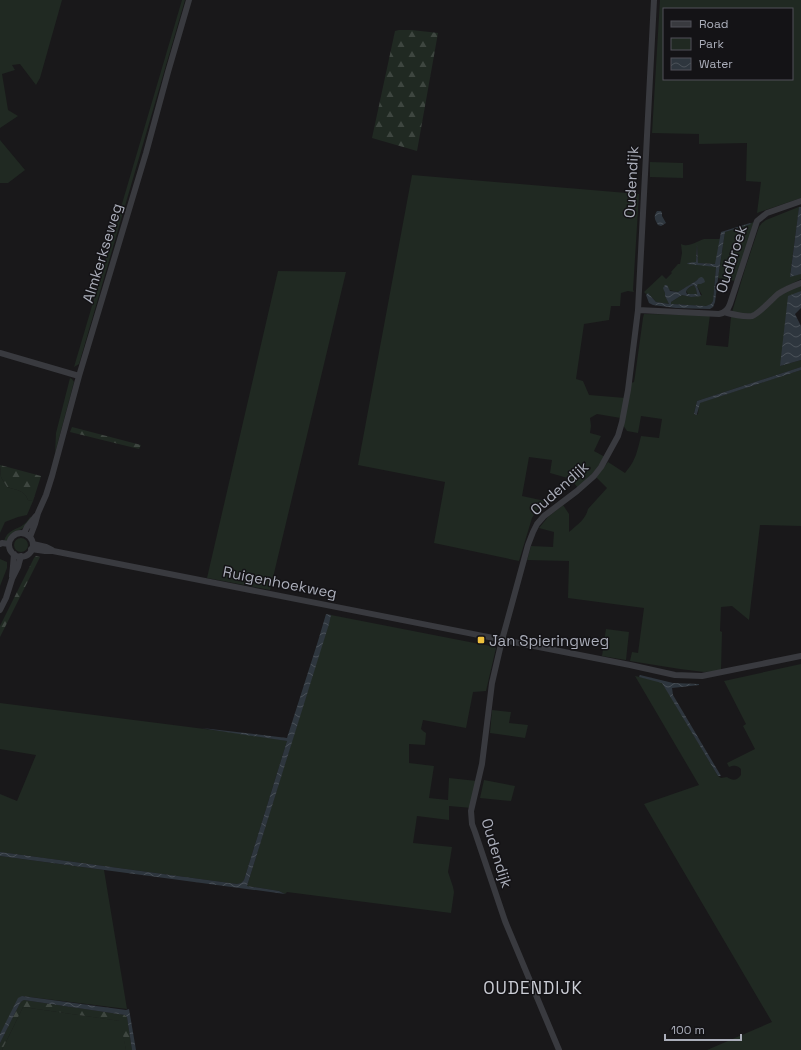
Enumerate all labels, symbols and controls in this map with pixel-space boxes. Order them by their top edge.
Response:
legend [663,8,793,80]
text: Road [699,16,728,32]
text: Park [699,36,724,52]
text: Water [699,56,733,72]
street label: Oudendijk [620,146,642,218]
street label: Almkerkseweg [78,201,126,305]
street label: Oudbroek [711,223,751,295]
street label: Oudendijk [526,457,592,519]
street label: Ruigenhoekweg [221,562,339,602]
place label: Jan Spieringweg [489,631,609,650]
marker: Jan Spieringweg [476,635,486,645]
street label: Oudendijk [477,816,517,890]
district label: OUDENDIJK [483,977,583,999]
scale bar [665,1016,741,1042]
text: 100 m [671,1022,705,1038]

